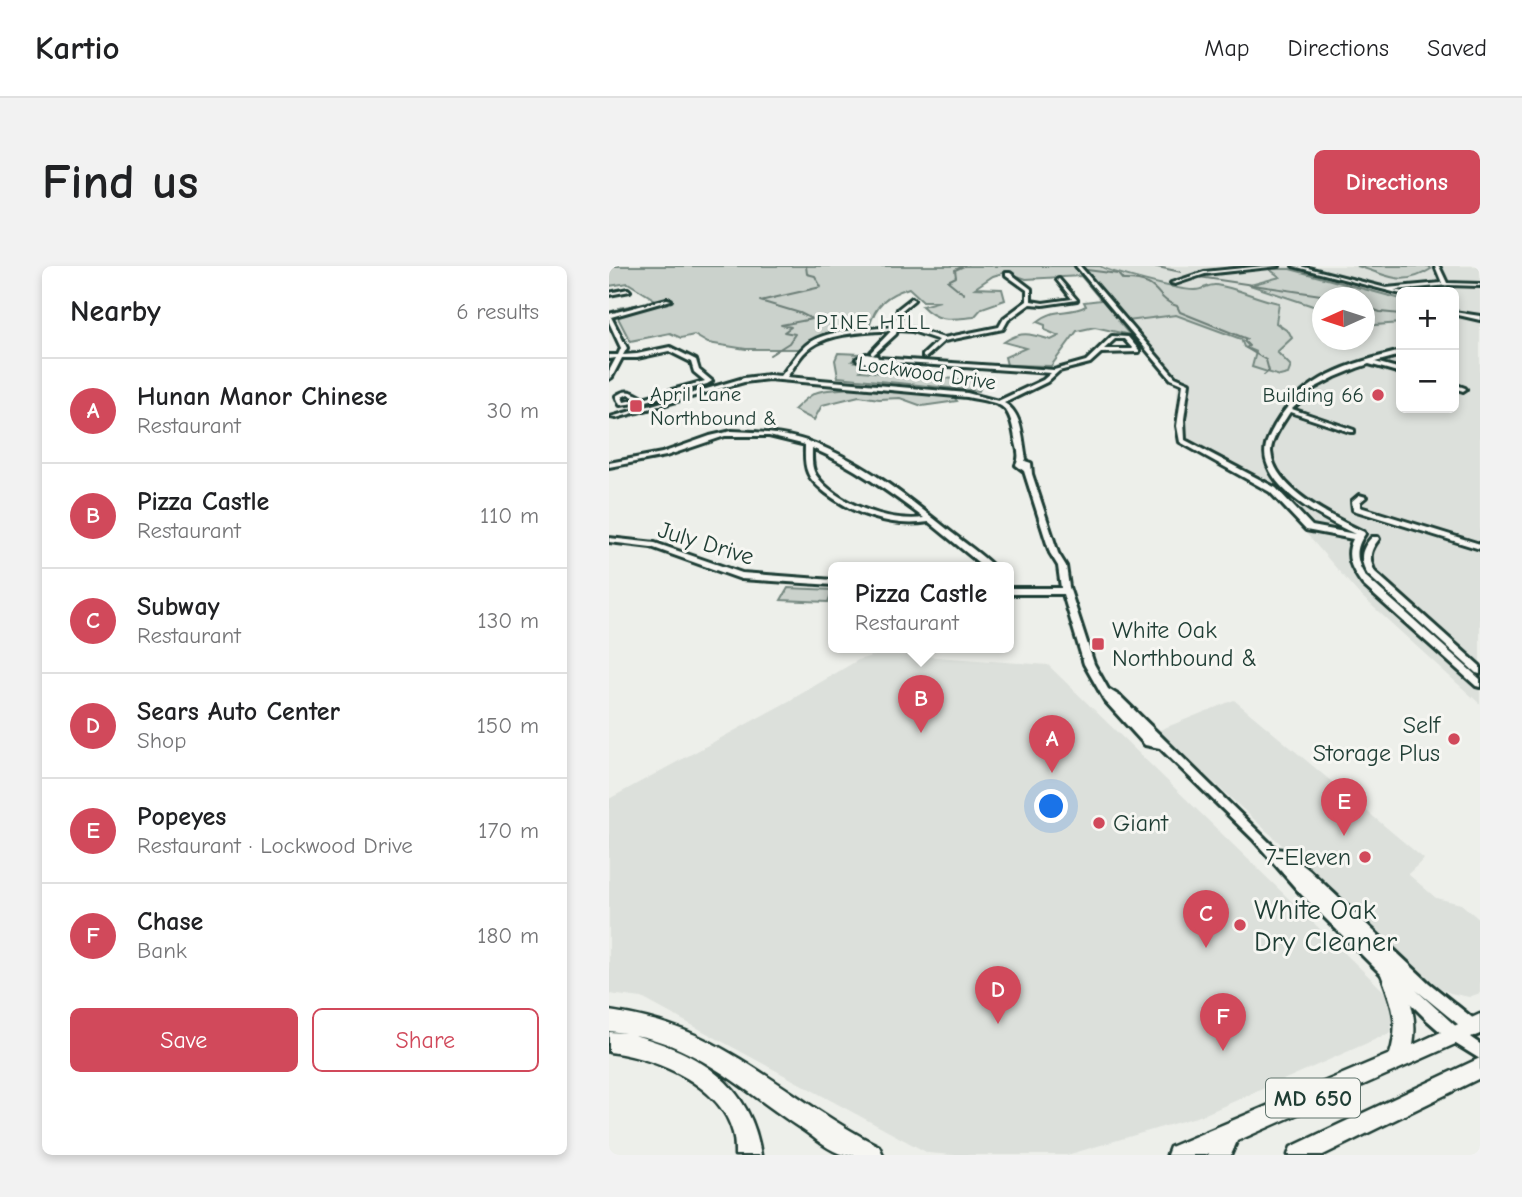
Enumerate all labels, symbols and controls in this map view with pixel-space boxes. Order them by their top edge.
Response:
text: Kartio [35,29,120,67]
text: Map [1204,34,1250,62]
text: Directions [1288,34,1389,62]
text: Saved [1427,34,1487,62]
button: Directions [1314,150,1480,214]
text: Find us [42,154,198,210]
north arrow [1312,287,1375,350]
map controls [1396,287,1459,413]
button: + [1396,287,1459,350]
text: Nearby [70,294,161,329]
text: 6 results [456,298,539,325]
district label: PINE HILL [816,310,932,334]
button: − [1396,350,1459,413]
street label: Lockwood Drive [856,351,998,395]
text: Hunan Manor Chinese [137,382,388,412]
place label: April Lane Northbound & [650,382,777,430]
place label: Building 66 [1262,383,1364,407]
marker: Building 66 [1370,387,1386,403]
text: A [87,397,99,424]
text: 30 m [487,397,539,424]
marker: April Lane Northbound & [628,398,644,414]
text: Restaurant [137,412,241,439]
text: Pizza Castle [137,487,269,517]
text: B [86,502,100,529]
text: 110 m [480,502,539,529]
street label: July Drive [655,515,757,571]
text: Restaurant [137,517,241,544]
popup [828,562,1014,653]
text: Pizza Castle [855,579,987,609]
text: Subway [137,592,220,622]
text: C [86,607,100,634]
text: 130 m [478,607,539,634]
text: Restaurant [855,609,959,636]
place label: White Oak Northbound & [1112,616,1257,672]
text: Restaurant [137,622,241,649]
marker: White Oak Northbound & [1090,636,1106,652]
pin: B [898,675,944,733]
text: Sears Auto Center [137,697,340,727]
place label: Self Storage Plus [1313,711,1441,767]
text: D [86,712,100,739]
text: 150 m [477,712,539,739]
pin: A [1029,715,1075,773]
text: Shop [137,727,186,754]
marker: Self Storage Plus [1446,731,1462,747]
pin: E [1321,778,1367,836]
your location [1034,789,1068,823]
text: Popeyes [137,802,226,832]
place label: Giant [1113,809,1169,837]
marker: Giant [1091,815,1107,831]
text: E [86,817,100,844]
text: 170 m [478,817,539,844]
text: Restaurant · Lockwood Drive [137,832,413,859]
place label: 7-Eleven [1265,843,1351,871]
marker: 7-Eleven [1357,849,1373,865]
pin: C [1183,890,1229,948]
place label: White Oak Dry Cleaner [1254,894,1397,958]
text: Chase [137,907,203,937]
marker: White Oak Dry Cleaner [1232,917,1248,933]
text: F [86,922,100,949]
text: 180 m [477,922,539,949]
text: Bank [137,937,187,964]
pin: D [975,966,1021,1024]
pin: F [1200,993,1246,1051]
button: Save [70,1008,298,1072]
button: Share [312,1008,539,1072]
road number: MD 650 [1266,1078,1360,1118]

